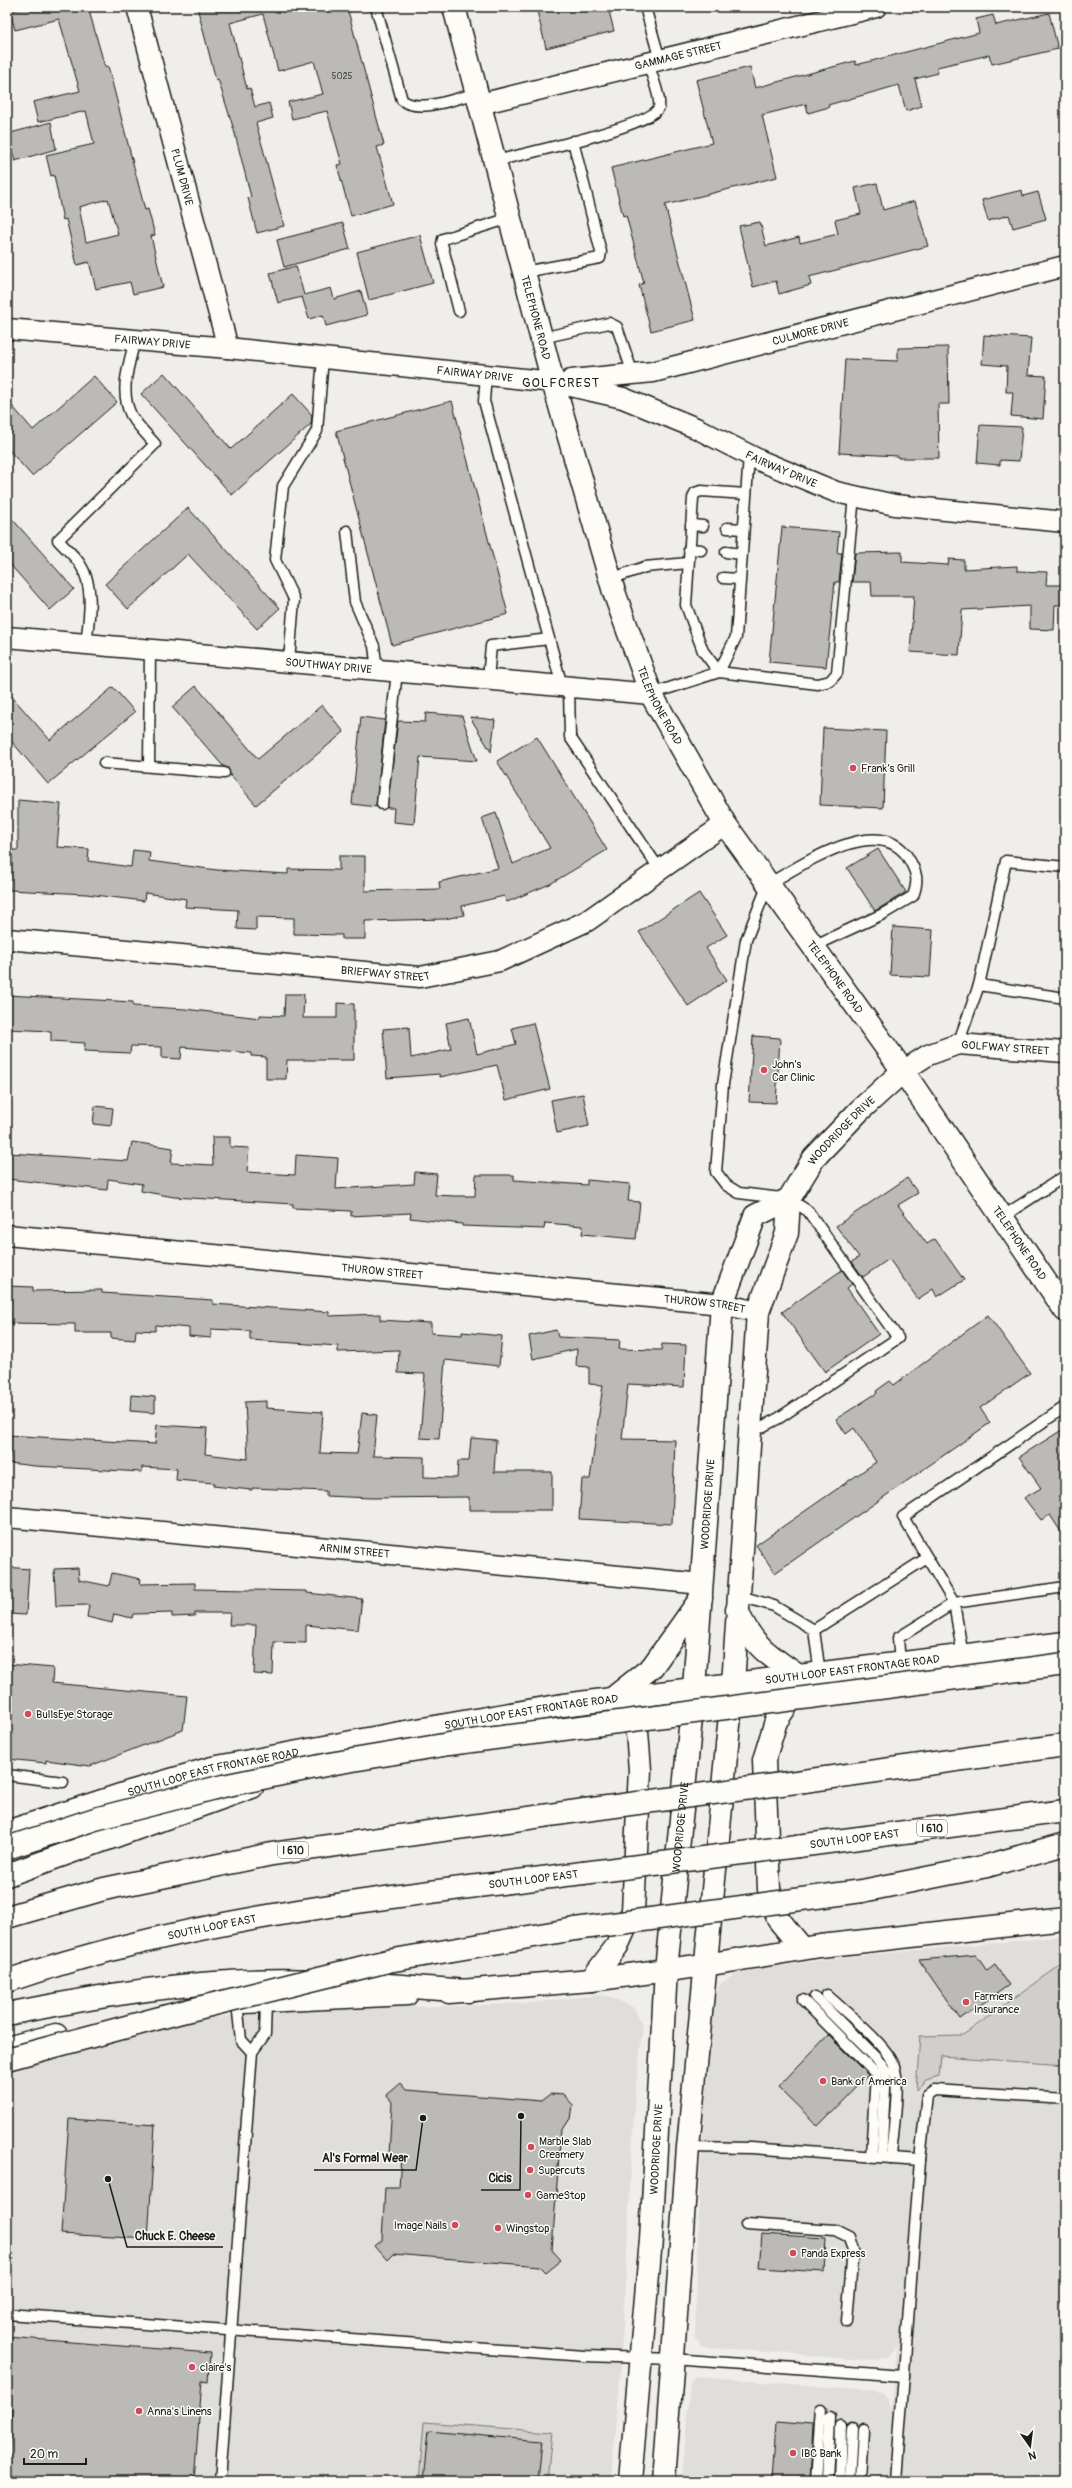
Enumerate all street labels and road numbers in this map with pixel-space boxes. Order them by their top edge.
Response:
street label: GAMMAGE STREET [633,39,723,73]
street label: PLUM DRIVE [168,147,196,207]
street label: TELEPHONE ROAD [518,274,553,361]
street label: CULMORE DRIVE [771,316,850,348]
street label: FAIRWAY DRIVE [114,332,191,352]
street label: FAIRWAY DRIVE [436,364,514,385]
street label: FAIRWAY DRIVE [743,448,819,491]
street label: SOUTHWAY DRIVE [285,656,373,676]
street label: TELEPHONE ROAD [634,664,685,747]
street label: TELEPHONE ROAD [804,938,865,1016]
street label: BRIEFWAY STREET [340,964,431,984]
street label: GOLFWAY STREET [961,1038,1050,1058]
street label: WOODRIDGE DRIVE [805,1093,878,1167]
street label: TELEPHONE ROAD [990,1204,1049,1283]
street label: THUROW STREET [341,1261,424,1282]
street label: THUROW STREET [663,1292,746,1316]
street label: WOODRIDGE DRIVE [698,1458,718,1550]
street label: ARNIM STREET [318,1541,390,1561]
street label: SOUTH LOOP EAST FRONTAGE ROAD [764,1653,941,1687]
street label: SOUTH LOOP EAST FRONTAGE ROAD [443,1692,619,1732]
street label: SOUTH LOOP EAST FRONTAGE ROAD [126,1746,300,1799]
street label: WOODRIDGE DRIVE [670,1781,692,1873]
road number: I 610 [917,1820,947,1836]
street label: SOUTH LOOP EAST [809,1827,900,1851]
road number: I 610 [278,1842,308,1858]
street label: SOUTH LOOP EAST [488,1868,579,1892]
street label: SOUTH LOOP EAST [166,1912,257,1943]
street label: WOODRIDGE DRIVE [647,2103,666,2195]

